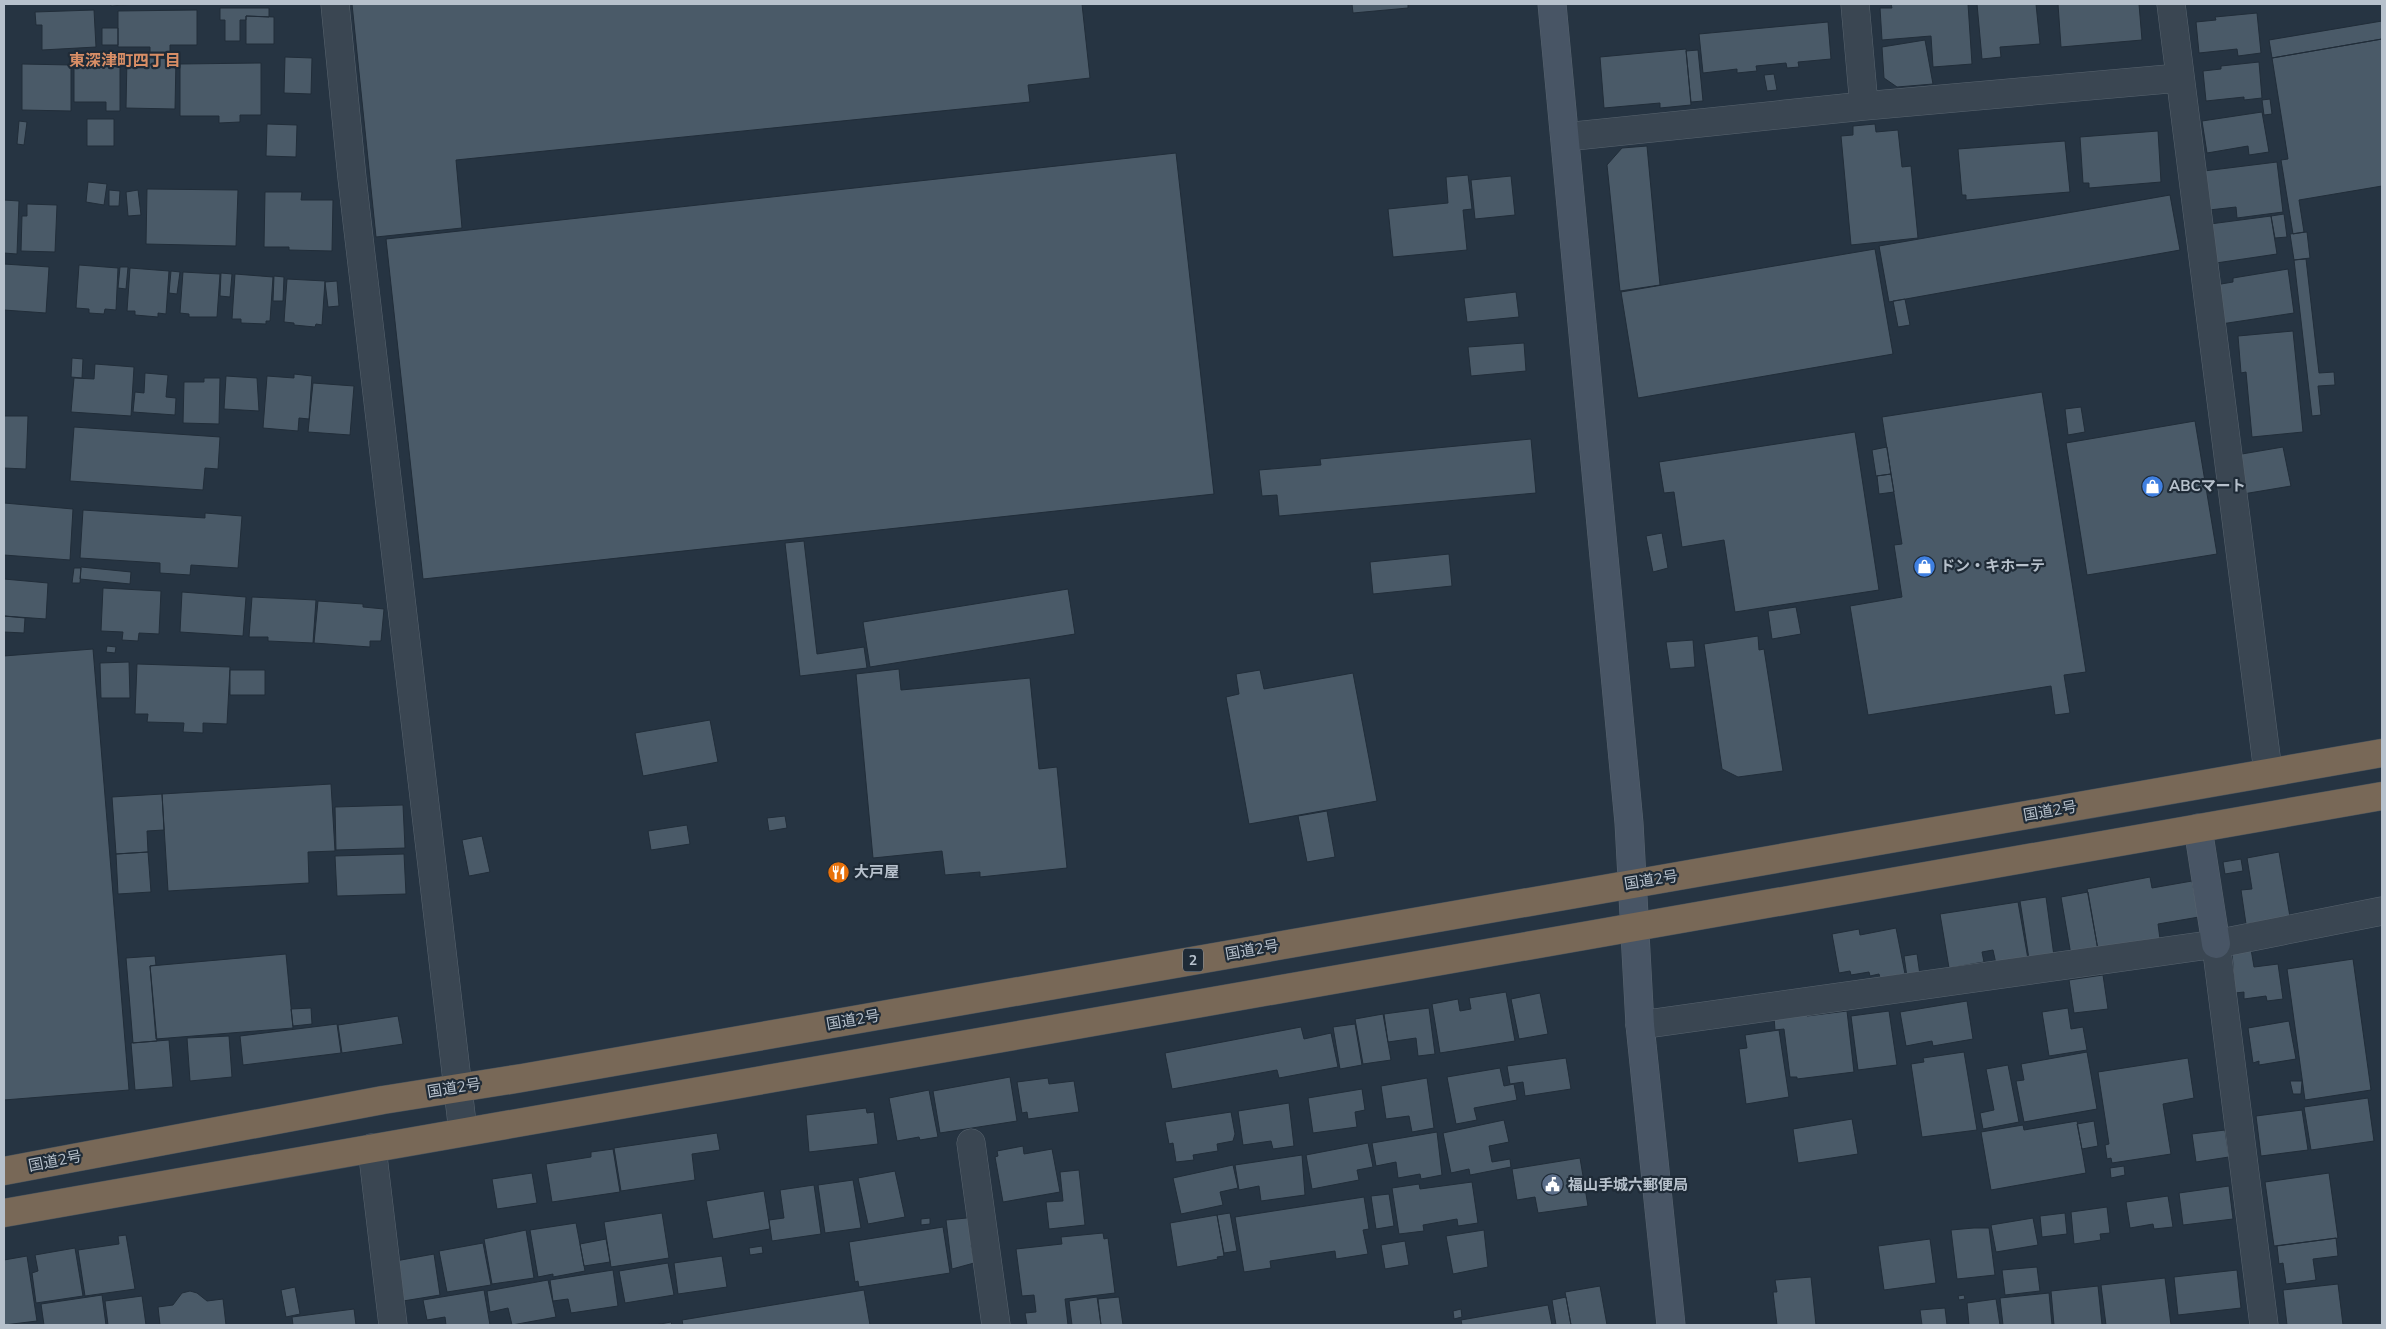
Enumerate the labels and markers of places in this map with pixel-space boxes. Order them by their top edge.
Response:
shop icon: ABCマート [2141,474,2165,498]
place label: ABCマート [2169,476,2246,496]
shop icon: ドン・キホーテ [1912,554,1936,578]
place label: ドン・キホーテ [1940,556,2045,576]
restaurant icon: 大戸屋 [826,860,850,884]
place label: 大戸屋 [854,862,899,882]
public building icon: 福山手城六郵便局 [1540,1173,1564,1197]
place label: 福山手城六郵便局 [1567,1175,1688,1195]

